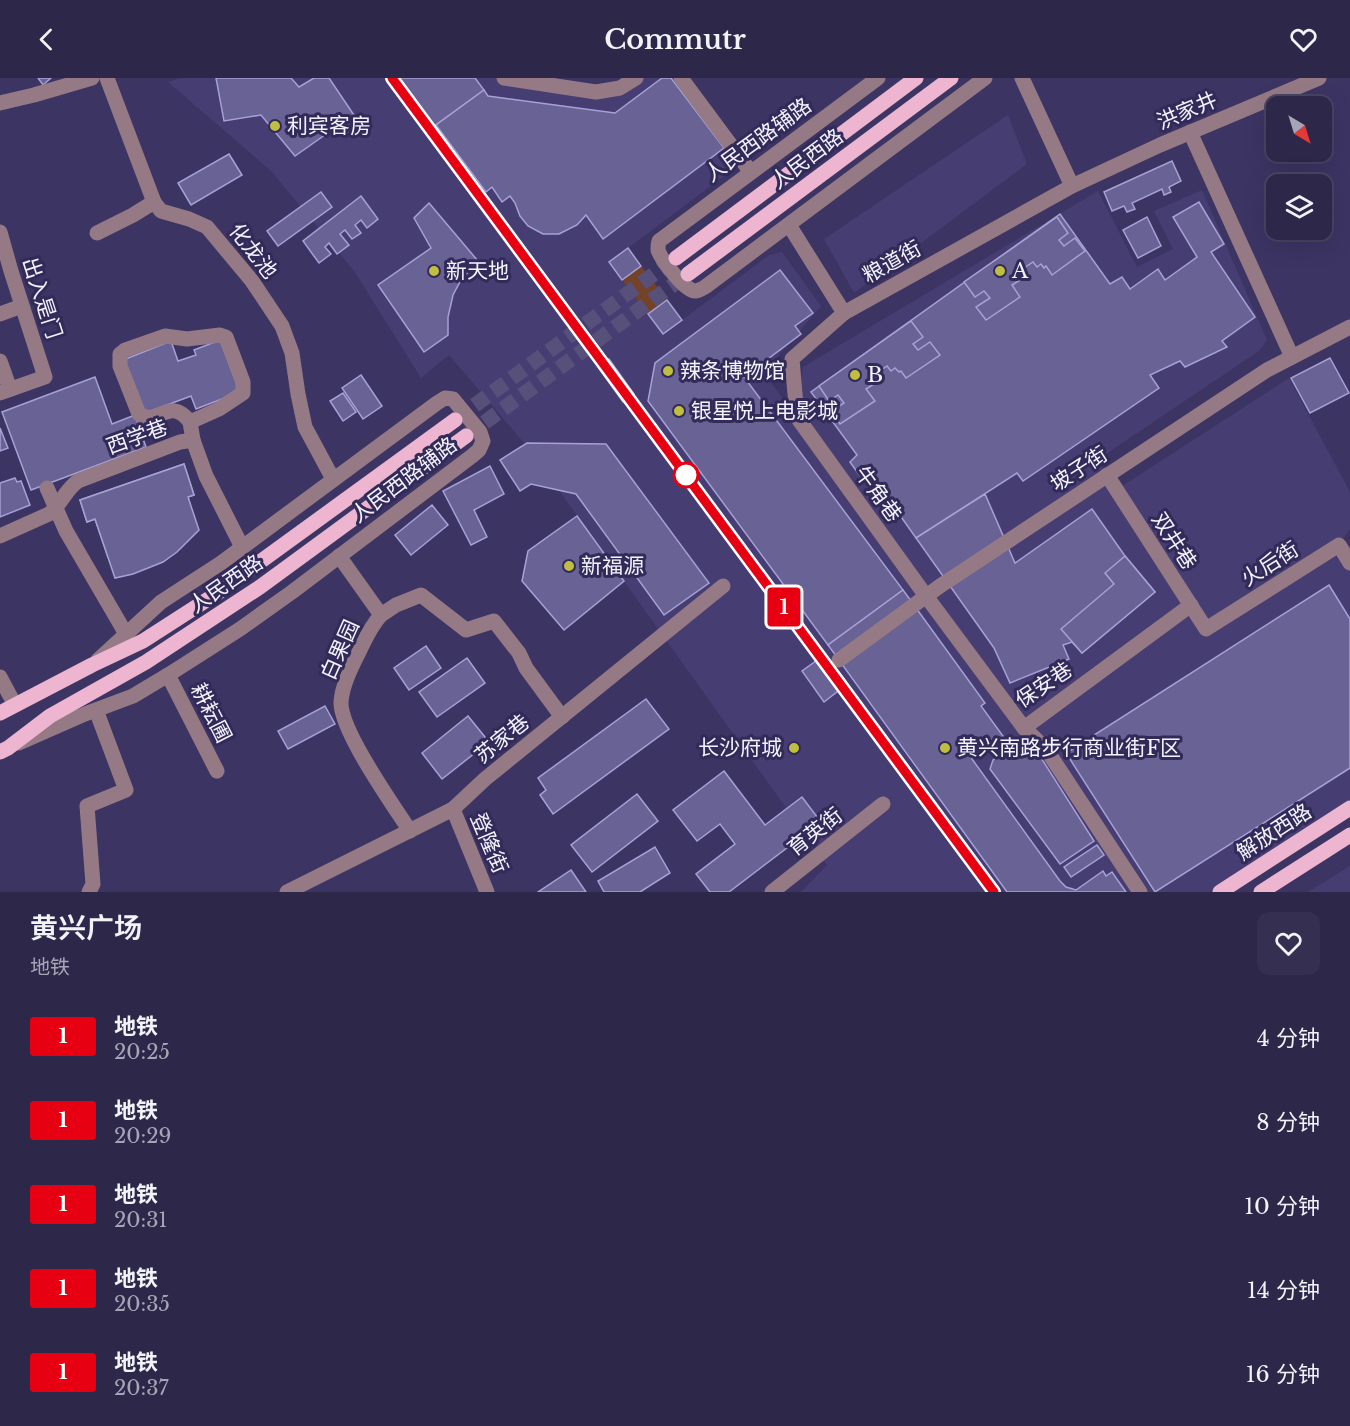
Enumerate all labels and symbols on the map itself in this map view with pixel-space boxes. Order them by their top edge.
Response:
street label: 洪家井 [1153,87,1221,135]
street label: 人民西路辅路 [700,93,816,187]
north arrow [1266,96,1332,162]
place label: 利宾客房 [287,113,371,139]
marker: 利宾客房 [268,119,282,133]
street label: 人民西路 [766,124,848,194]
street label: 化龙池 [223,218,283,284]
street label: 粮道街 [858,235,926,289]
street label: 出入是门 [17,254,67,342]
place label: 新天地 [446,258,509,284]
place label: A [1011,258,1029,284]
marker: 新天地 [427,264,441,278]
marker: A [993,264,1007,278]
place label: 辣条博物馆 [680,358,785,384]
place label: B [867,362,883,388]
marker: 辣条博物馆 [661,364,675,378]
marker: B [848,368,862,382]
place label: 银星悦上电影城 [691,398,838,424]
marker: 银星悦上电影城 [672,404,686,418]
street label: 西学巷 [103,414,171,460]
street label: 人民西路辅路 [346,432,462,528]
street label: 坡子街 [1046,441,1112,497]
street label: 牛角巷 [849,461,907,527]
unlabelled marker [673,462,699,488]
street label: 双井巷 [1146,508,1202,574]
street label: 火后街 [1236,536,1304,592]
street label: 人民西路 [184,549,268,619]
place label: 新福源 [581,553,644,579]
marker: 新福源 [562,559,576,573]
line badge: 1 [764,588,804,626]
street label: 白果园 [315,616,365,684]
street label: 保安巷 [1011,657,1077,713]
street label: 耕耘圃 [185,679,237,747]
street label: 苏家巷 [469,709,535,769]
place label: 长沙府城 [698,735,782,761]
place label: 黄兴南路步行商业街F区 [957,735,1181,761]
marker: 长沙府城 [787,741,801,755]
marker: 黄兴南路步行商业街F区 [938,741,952,755]
street label: 解放西路 [1232,798,1316,866]
street label: 育英街 [782,802,848,862]
street label: 登隆街 [465,809,513,877]

